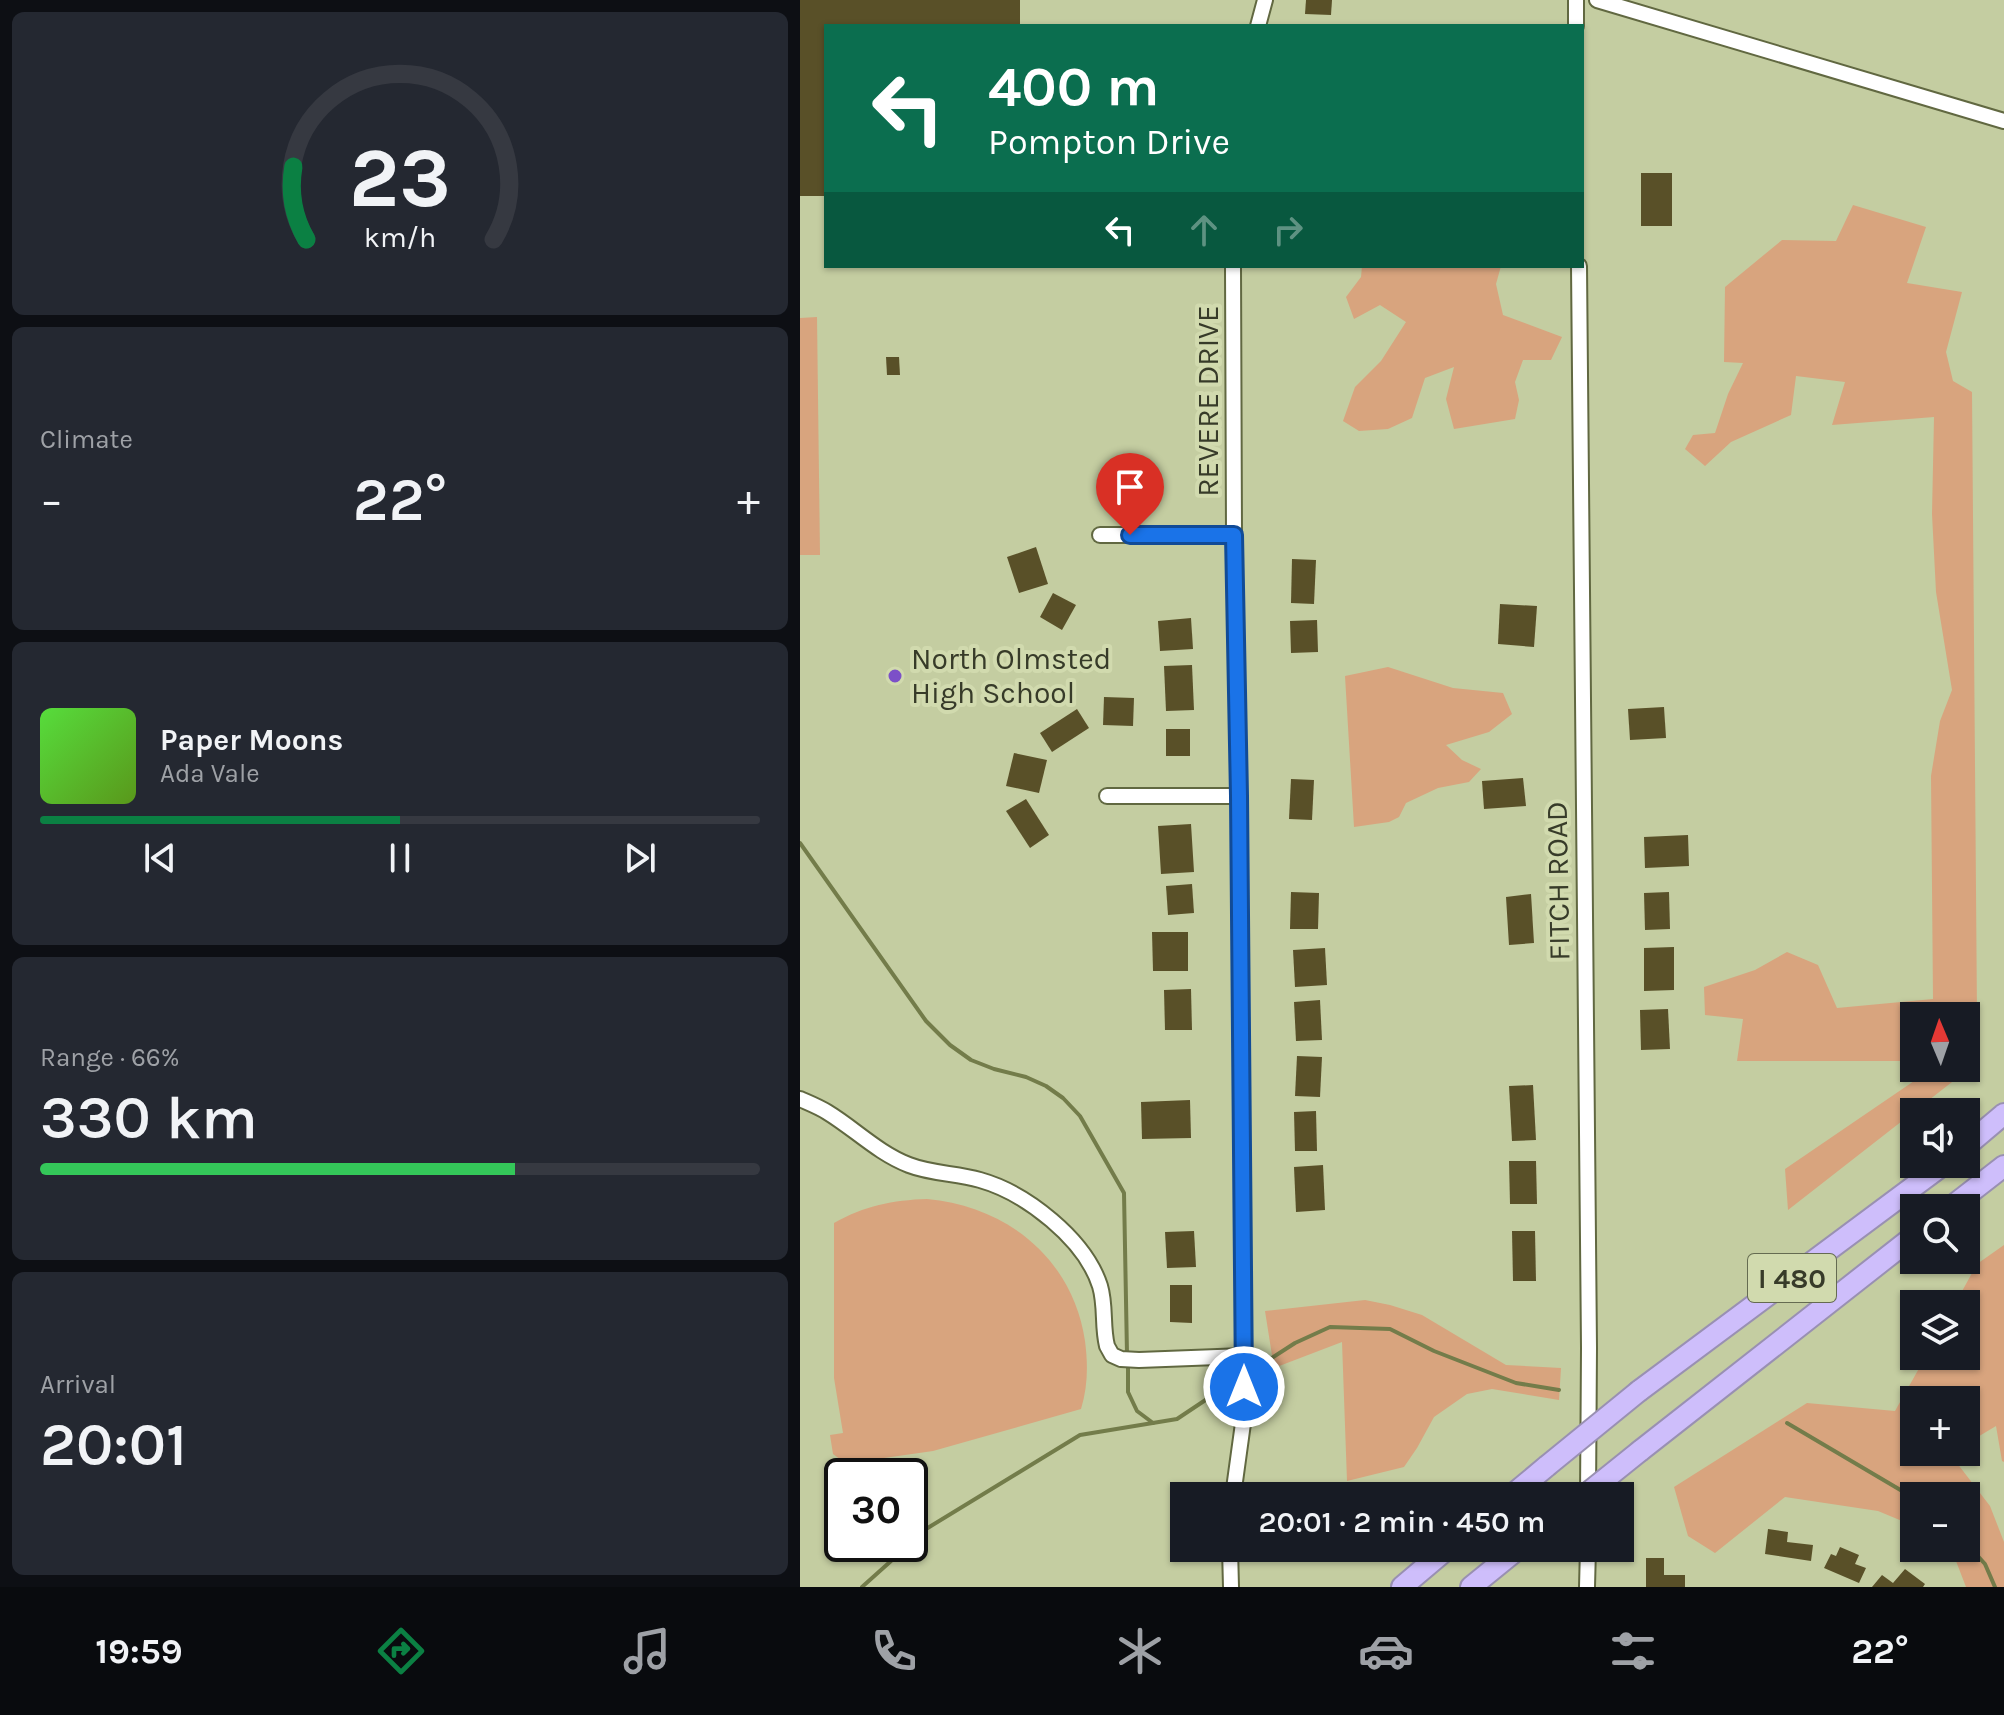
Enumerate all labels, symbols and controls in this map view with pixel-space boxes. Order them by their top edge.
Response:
text: 400 m [988,54,1159,119]
icon: left [856,56,960,160]
text: Pompton Drive [988,121,1230,163]
text: 23 [349,129,451,226]
icon: left [1098,208,1142,252]
icon: ahead [1182,208,1226,252]
icon: right [1266,208,1310,252]
text: km/h [364,221,436,254]
street label: REVERE DRIVE [1190,305,1226,497]
text: Climate [40,424,133,455]
pin [1096,453,1164,535]
text: 22° [353,465,447,535]
icon: arrive [1108,465,1152,509]
text: − [40,475,63,526]
text: + [737,475,760,526]
place label: North Olmsted High School [911,641,1111,711]
marker: North Olmsted High School [886,667,904,685]
text: Paper Moons [160,722,343,758]
text: Ada Vale [160,758,260,789]
street label: FITCH ROAD [1539,801,1577,961]
icon: previous [138,836,182,880]
icon: pause [378,836,422,880]
icon: next [618,836,662,880]
north arrow [1900,1002,1980,1082]
map controls [1900,1002,1980,1562]
text: Range · 66% [40,1042,180,1073]
text: 330 km [40,1083,258,1153]
button: sound [1900,1098,1980,1178]
button: search [1900,1194,1980,1274]
road number: I 480 [1748,1254,1836,1302]
button: layers [1900,1290,1980,1370]
position arrow [1202,1345,1286,1429]
text: Arrival [40,1369,116,1400]
button: + [1900,1386,1980,1466]
text: 20:01 [40,1410,187,1480]
speed limit sign: 30 [824,1458,928,1562]
button: − [1900,1482,1980,1562]
text: 20:01 · 2 min · 450 m [1259,1504,1545,1540]
icon: directions [373,1623,429,1679]
icon: music [619,1623,675,1679]
icon: phone [866,1623,922,1679]
icon: climate [1112,1623,1168,1679]
icon: car [1358,1623,1414,1679]
icon: filters [1605,1623,1661,1679]
text: 19:59 [95,1630,183,1672]
text: 22° [1851,1630,1909,1672]

